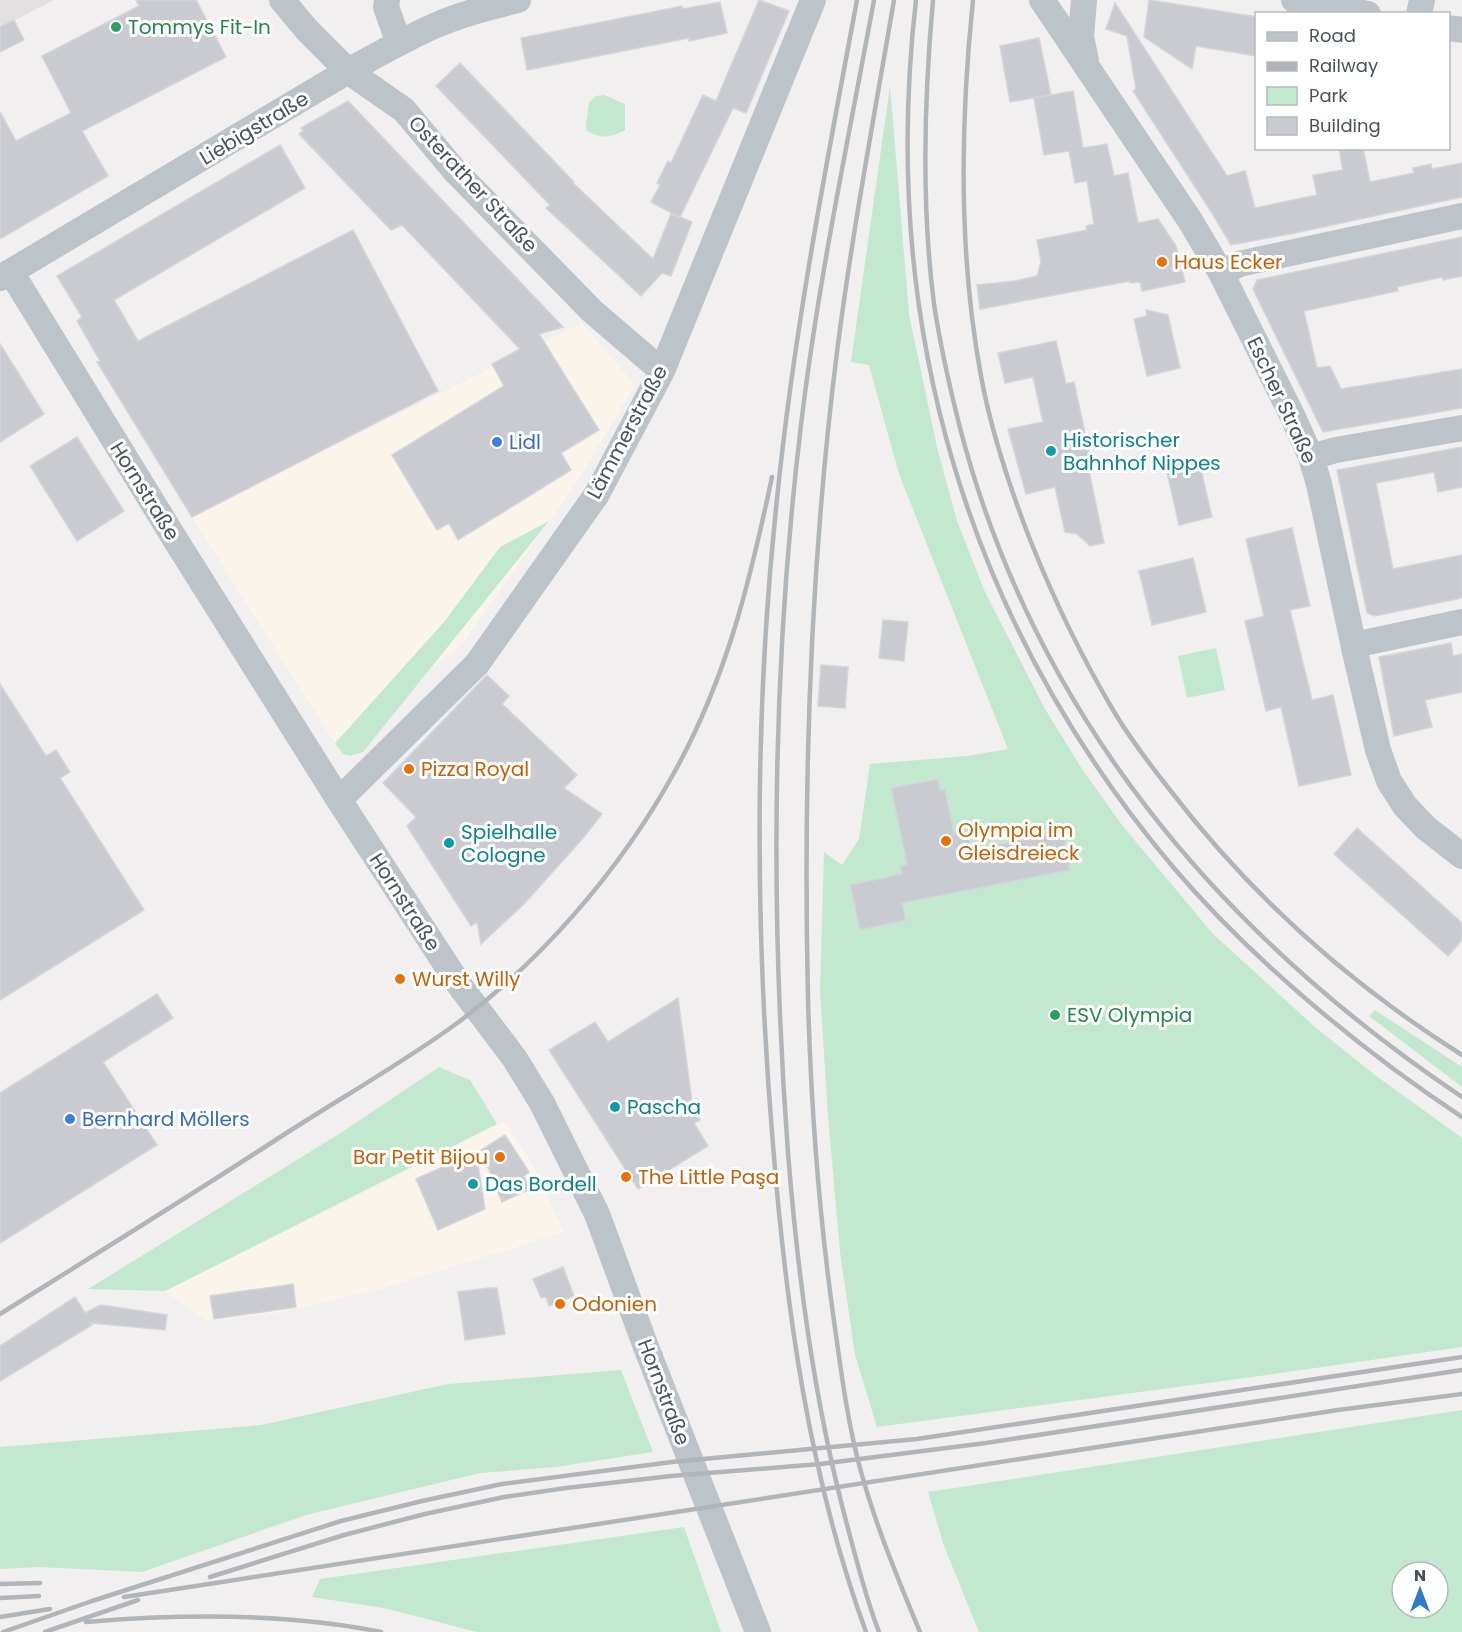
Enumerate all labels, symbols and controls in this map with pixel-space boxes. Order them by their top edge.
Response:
legend [1255,12,1450,150]
place label: Tommys Fit-In [128,13,271,41]
marker: Tommys Fit-In [109,20,123,34]
text: Road [1309,23,1356,48]
text: Railway [1309,53,1378,78]
text: Park [1309,83,1348,108]
street label: Liebigstraße [194,84,314,172]
street label: Osterather Straße [402,109,544,259]
text: Building [1309,113,1381,138]
place label: Haus Ecker [1174,248,1283,276]
marker: Haus Ecker [1155,255,1169,269]
street label: Escher Straße [1240,332,1324,468]
street label: Lämmerstraße [580,360,674,504]
place label: Historischer Bahnhof Nippes [1063,426,1221,477]
place label: Lidl [509,428,541,456]
marker: Lidl [490,435,504,449]
street label: Hornstraße [104,436,186,546]
marker: Historischer Bahnhof Nippes [1044,444,1058,458]
place label: Pizza Royal [421,755,529,783]
marker: Pizza Royal [402,762,416,776]
place label: Olympia im Gleisdreieck [958,816,1080,867]
place label: Spielhalle Cologne [461,818,557,869]
marker: Olympia im Gleisdreieck [939,834,953,848]
marker: Spielhalle Cologne [442,836,456,850]
street label: Hornstraße [363,848,447,956]
place label: Wurst Willy [412,965,520,993]
marker: Wurst Willy [393,972,407,986]
place label: ESV Olympia [1067,1001,1192,1029]
marker: ESV Olympia [1048,1008,1062,1022]
place label: Pascha [627,1093,701,1121]
marker: Pascha [608,1100,622,1114]
place label: Bernhard Möllers [82,1105,250,1133]
marker: Bernhard Möllers [63,1112,77,1126]
place label: Bar Petit Bijou [353,1143,488,1171]
marker: Bar Petit Bijou [493,1150,507,1164]
place label: The Little Paşa [638,1163,779,1191]
place label: Das Bordell [485,1170,597,1198]
marker: The Little Paşa [619,1170,633,1184]
marker: Das Bordell [466,1177,480,1191]
place label: Odonien [572,1290,657,1318]
marker: Odonien [553,1297,567,1311]
street label: Hornstraße [631,1335,697,1449]
north arrow [1390,1560,1450,1620]
text: N [1414,1564,1426,1587]

